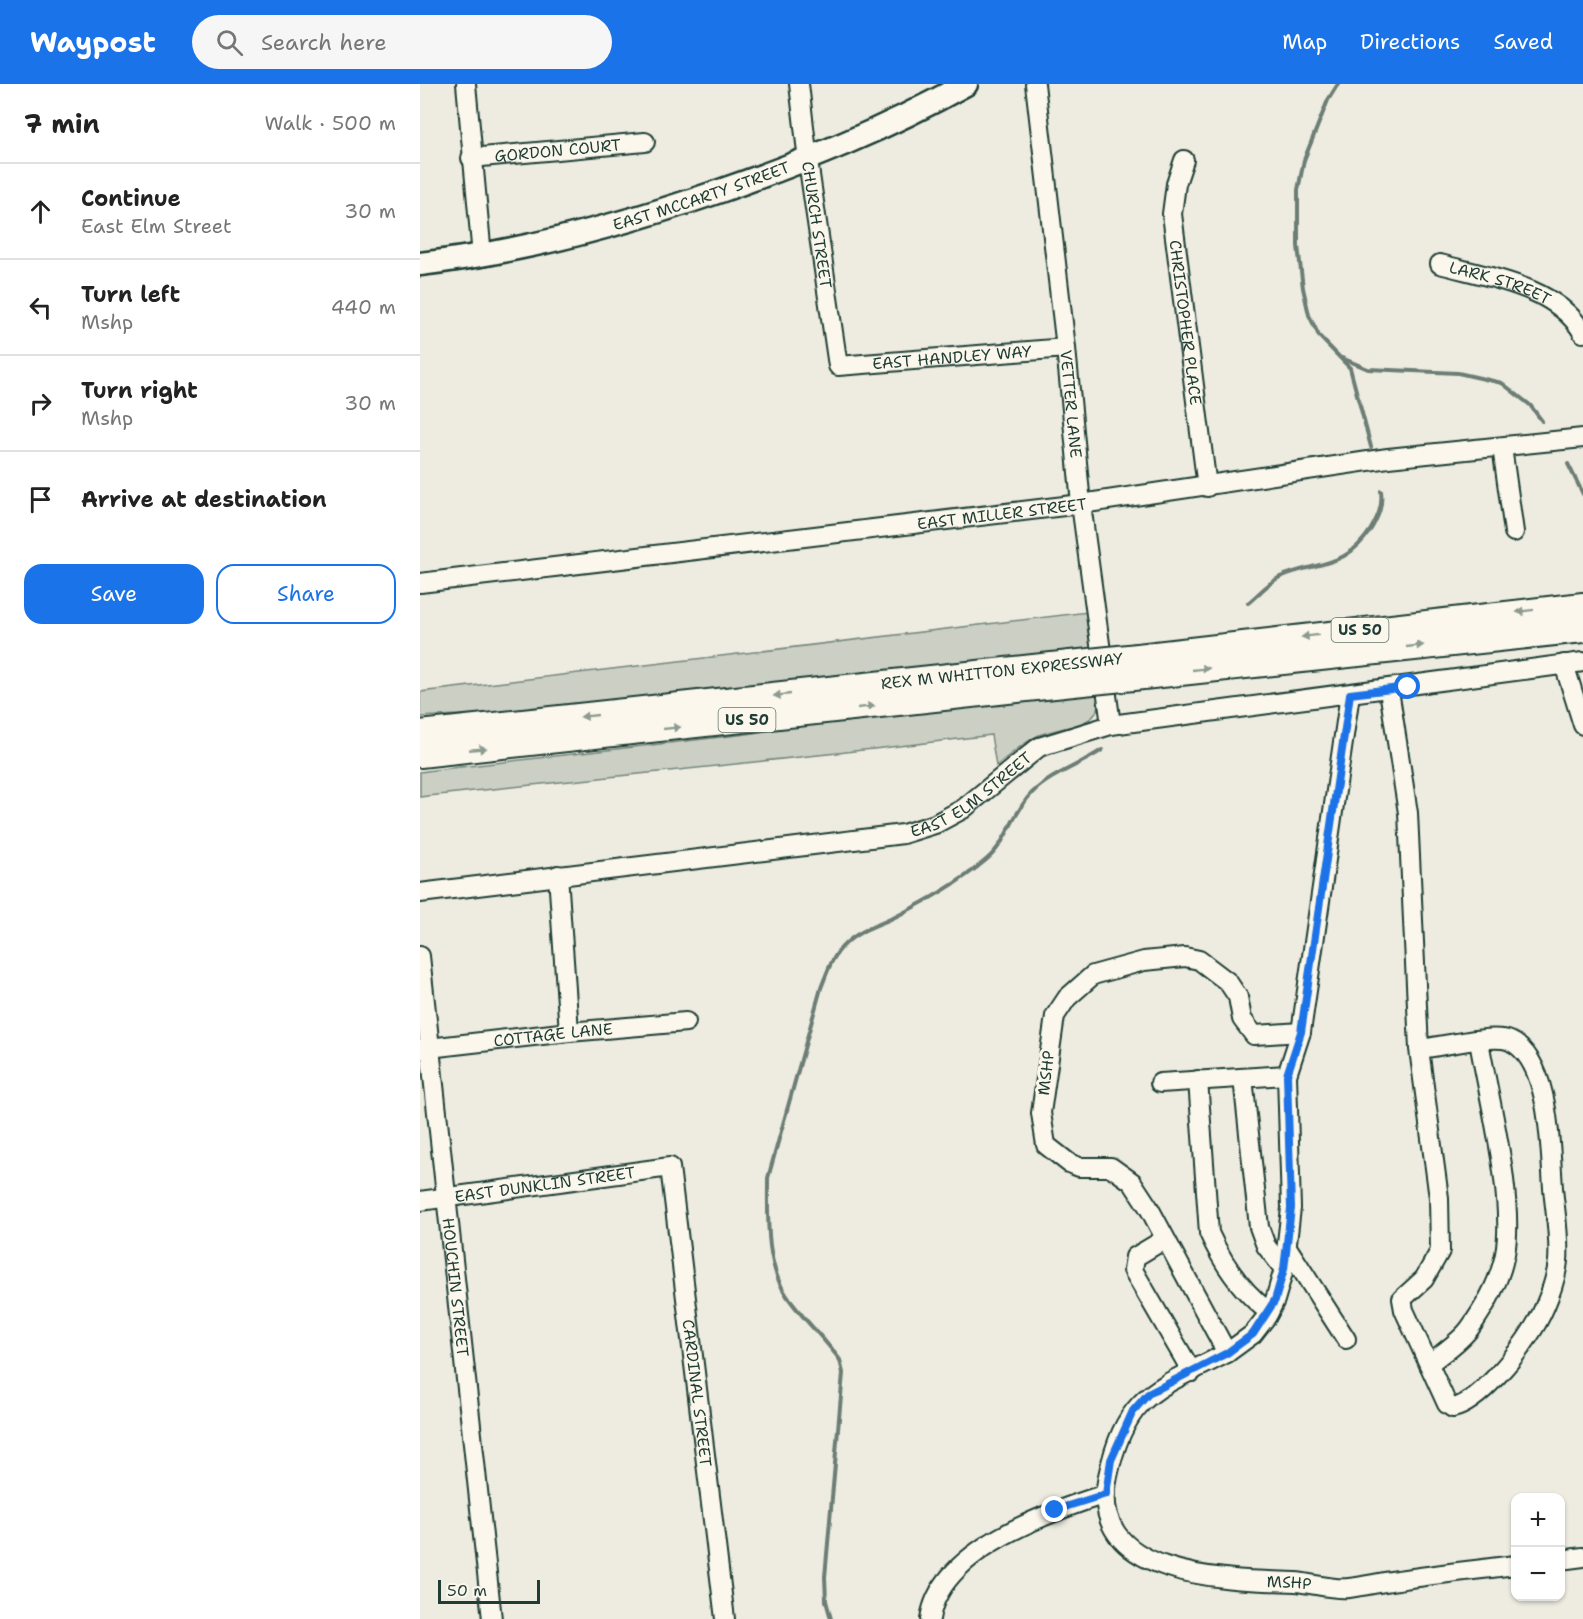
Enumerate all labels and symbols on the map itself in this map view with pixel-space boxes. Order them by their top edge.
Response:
street label: GORDON COURT [493,134,622,166]
street label: EAST MCCARTY STREET [610,156,793,235]
street label: CHURCH STREET [798,160,837,290]
street label: CHRISTOPHER PLACE [1165,239,1207,406]
street label: LARK STREET [1447,256,1555,309]
street label: EAST HANDLEY WAY [871,340,1033,374]
street label: VETTER LANE [1056,349,1087,459]
street label: EAST MILLER STREET [916,493,1088,534]
one-way arrow [1515,606,1534,616]
road number: US 50 [1332,618,1388,642]
one-way arrow [1301,631,1320,641]
one-way arrow [1406,641,1425,651]
street label: REX M WHITTON EXPRESSWAY [880,648,1125,694]
one-way arrow [1191,664,1210,674]
route start [1394,673,1420,699]
one-way arrow [773,690,792,700]
one-way arrow [857,702,876,711]
road number: US 50 [718,708,776,732]
one-way arrow [579,711,598,721]
one-way arrow [663,723,682,733]
one-way arrow [469,744,488,754]
street label: EAST ELM STREET [908,747,1036,842]
street label: COTTAGE LANE [492,1018,614,1051]
street label: MSHP [1033,1049,1059,1097]
street label: EAST DUNKLIN STREET [453,1161,637,1207]
street label: HOUCHIN STREET [438,1216,474,1358]
street label: CARDINAL STREET [678,1318,717,1468]
route end [1041,1496,1067,1522]
street label: MSHP [1266,1571,1313,1595]
scale bar [438,1577,540,1604]

